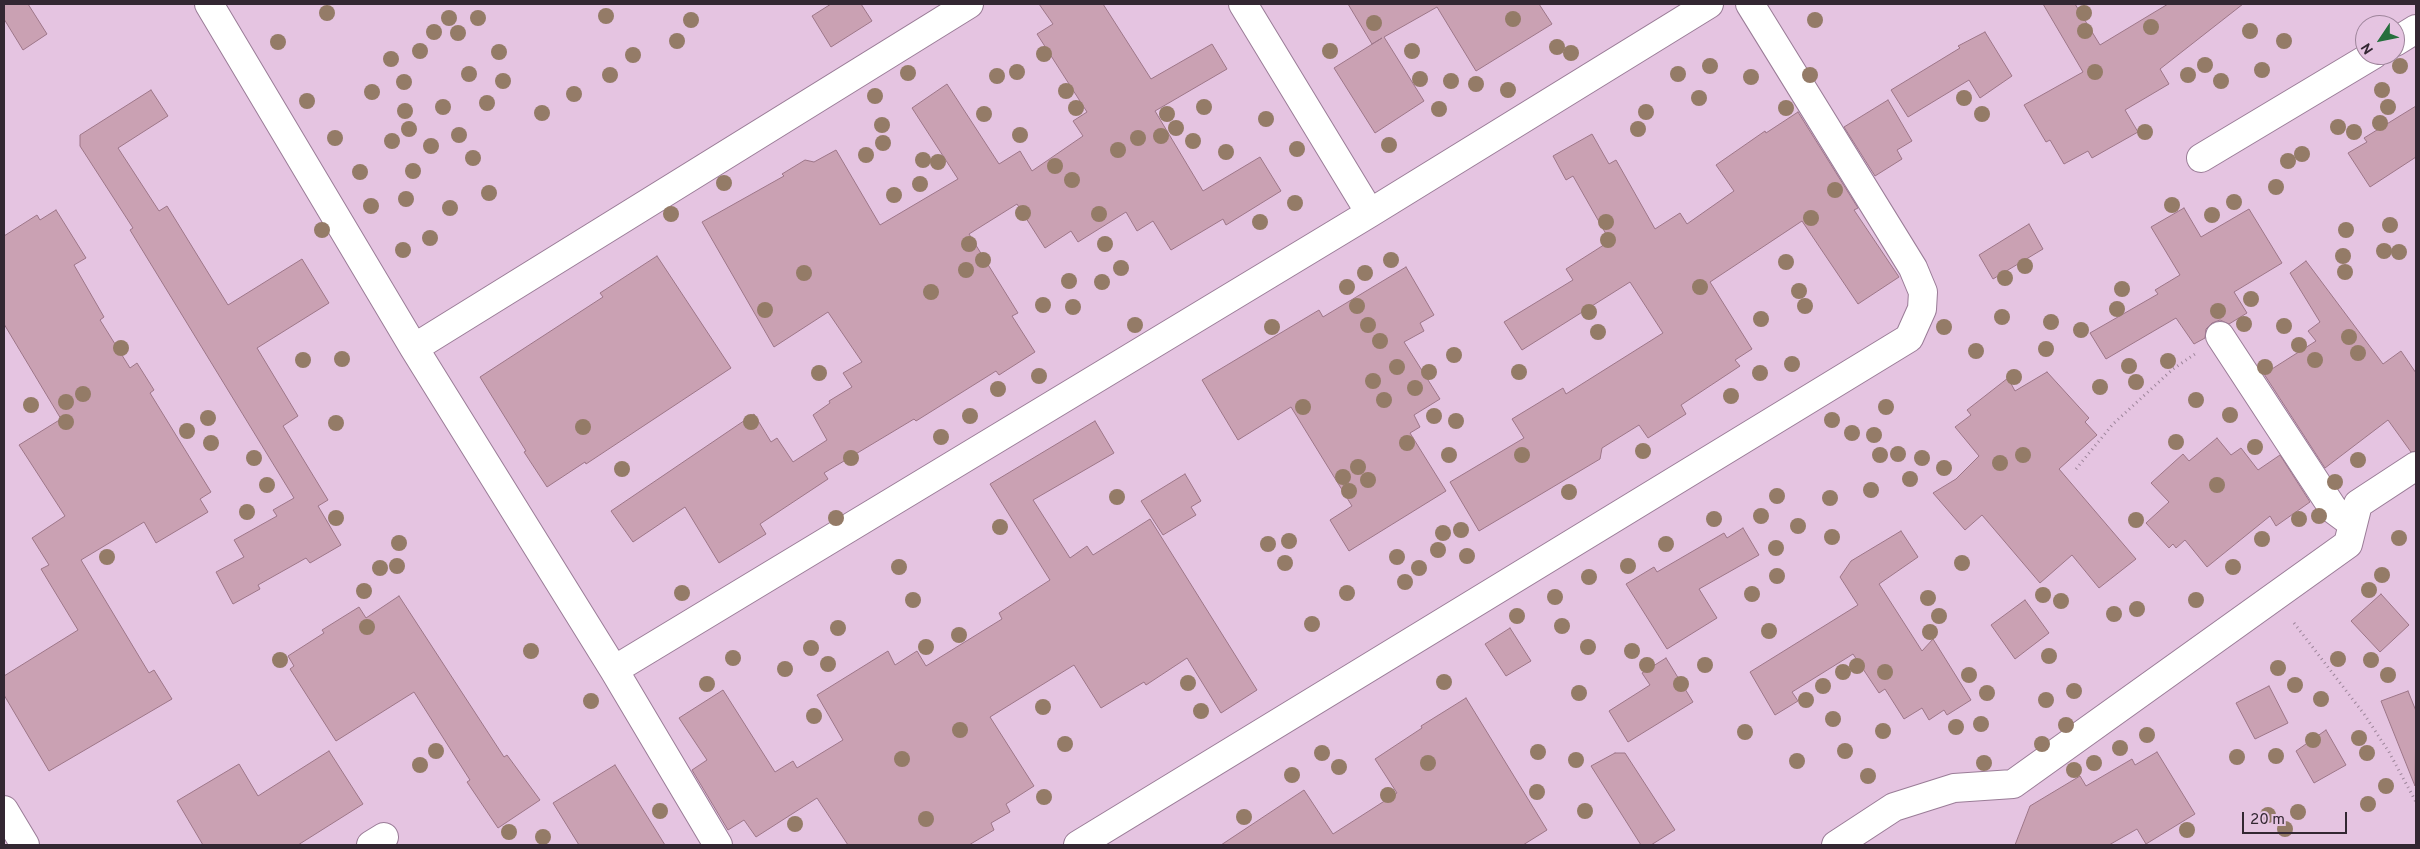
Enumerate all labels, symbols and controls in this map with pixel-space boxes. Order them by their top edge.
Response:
north arrow [2355,15,2405,65]
text: N [2358,39,2378,57]
scale bar [2245,802,2350,834]
text: 20 m [2250,811,2285,830]

